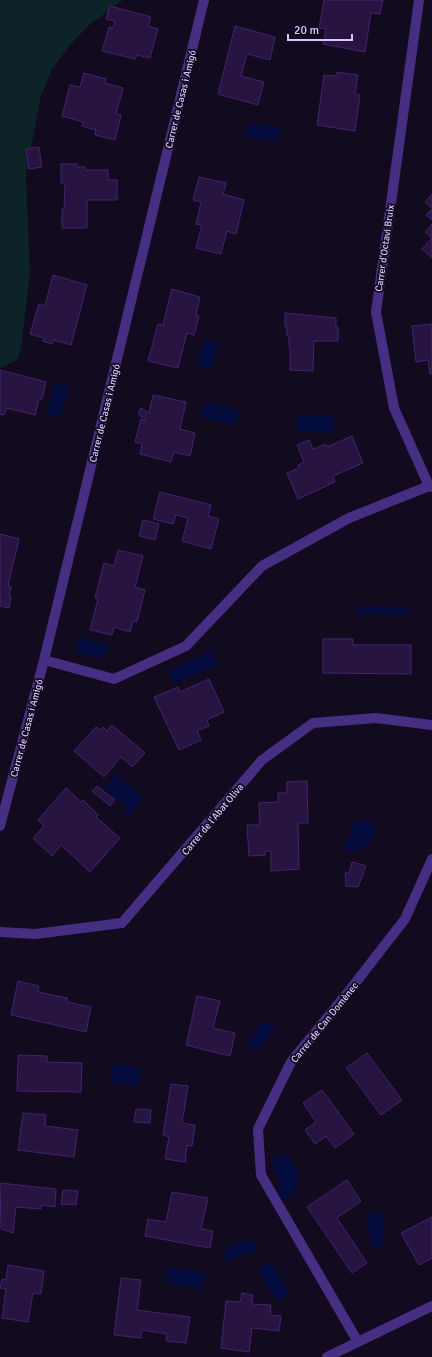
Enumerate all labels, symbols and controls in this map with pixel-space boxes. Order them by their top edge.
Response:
scale bar [288,16,352,42]
text: 20 m [294,23,319,38]
street label: Carrer de Casas i Amigó [163,49,199,150]
street label: Carrer d'Octavi Bruix [373,203,397,292]
street label: Carrer de Casas i Amigó [87,363,123,464]
street label: Carrer de Casas i Amigó [8,678,46,779]
street label: Carrer de l'Abat Oliva [179,781,246,858]
street label: Carrer de Can Domènec [289,980,361,1065]

